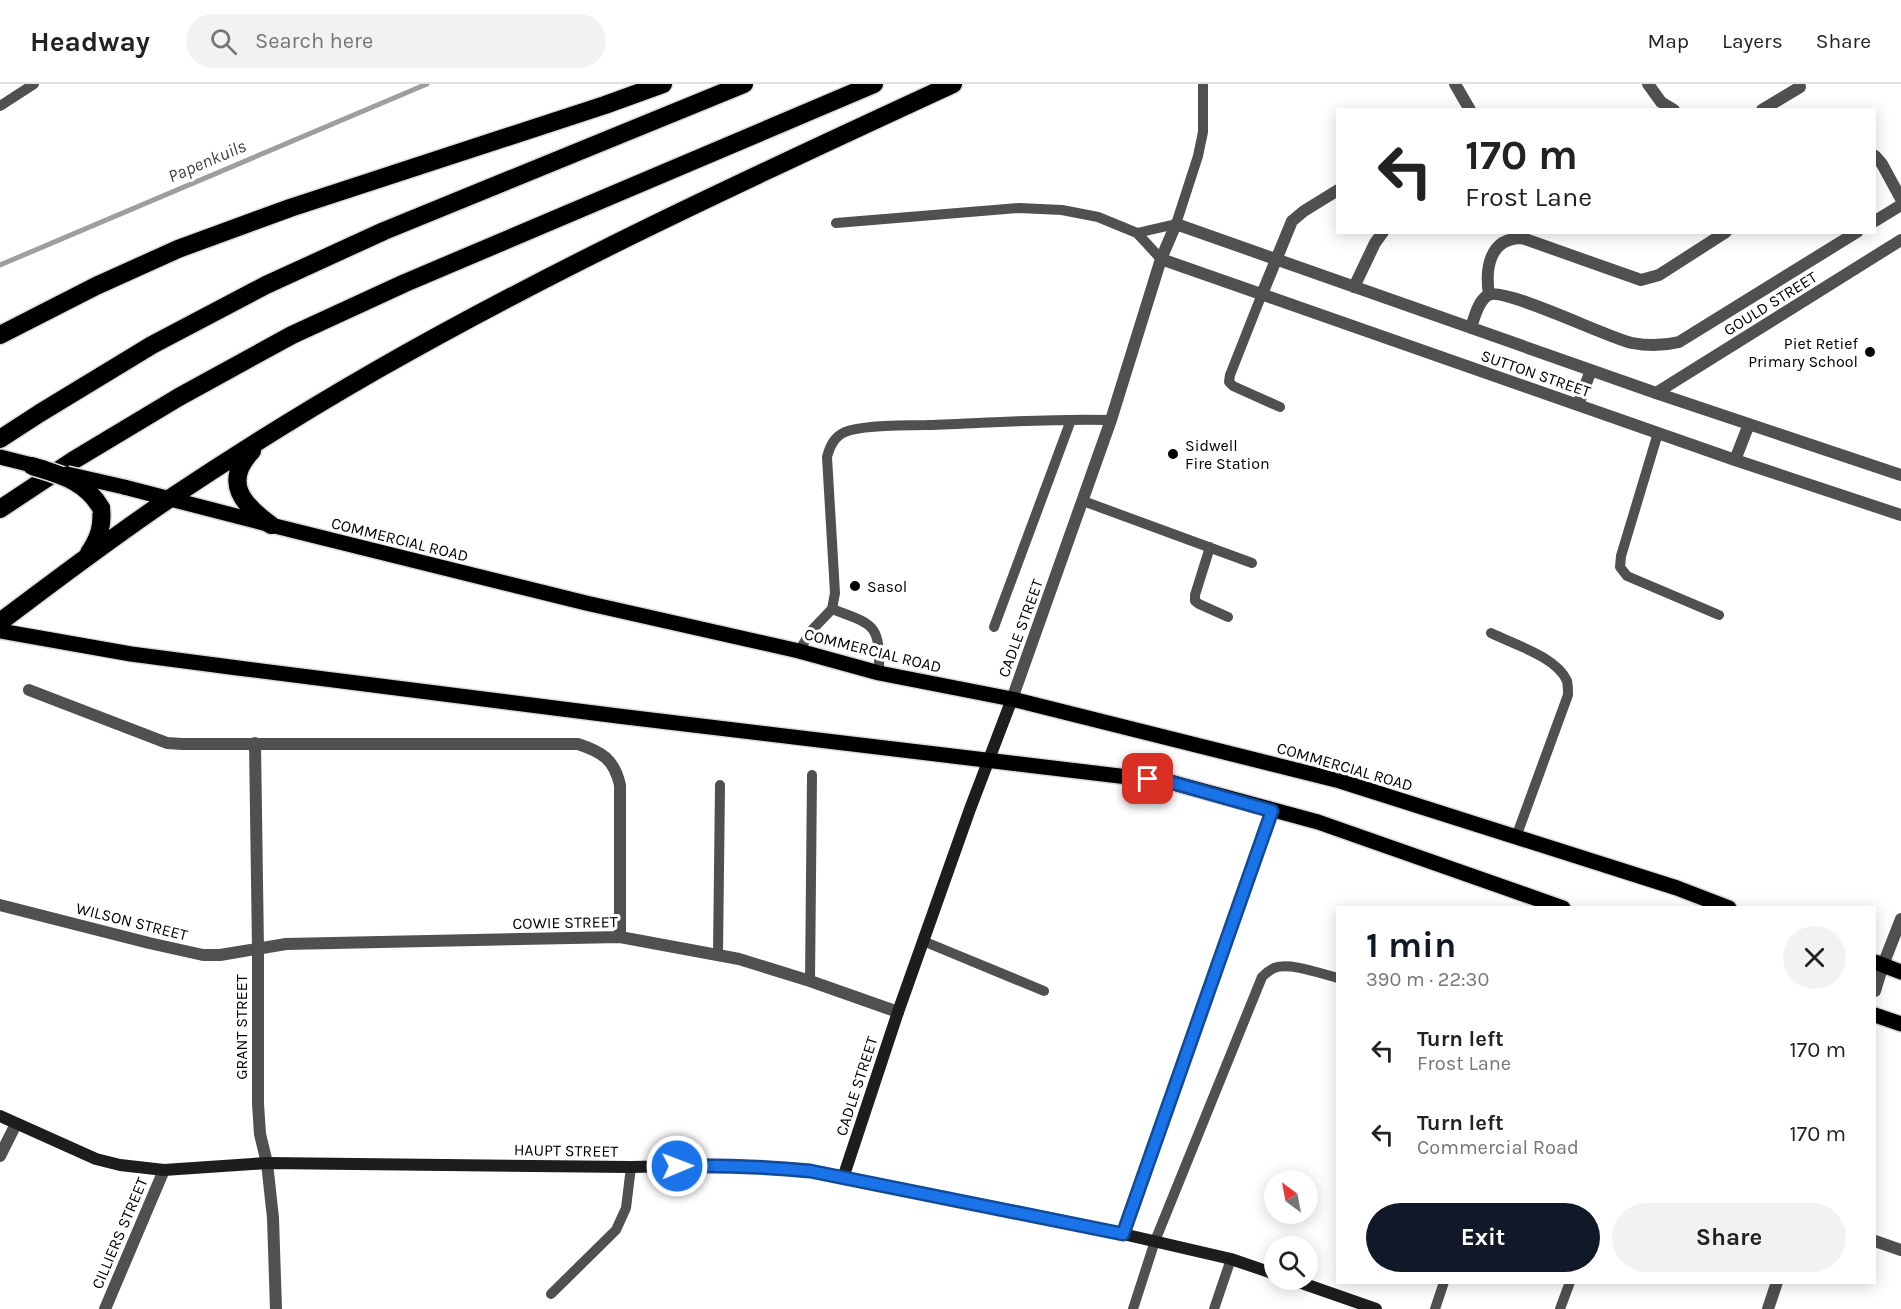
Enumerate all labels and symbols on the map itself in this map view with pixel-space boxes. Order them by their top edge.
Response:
water label: Papenkuils [165,135,249,187]
street label: GOULD STREET [1720,267,1820,340]
place label: Piet Retief Primary School [1748,334,1859,371]
marker: Piet Retief Primary School [1863,345,1877,359]
street label: SUTTON STREET [1479,346,1593,401]
place label: Sidwell Fire Station [1185,436,1270,473]
marker: Sidwell Fire Station [1166,447,1180,461]
street label: COMMERCIAL ROAD [329,513,470,566]
street label: CADLE STREET [994,576,1047,680]
place label: Sasol [867,577,907,596]
marker: Sasol [848,579,862,593]
street label: COMMERCIAL ROAD [802,624,943,677]
street label: COMMERCIAL ROAD [1275,738,1415,795]
pin [1122,753,1173,804]
street label: WILSON STREET [74,898,190,945]
street label: COWIE STREET [512,912,618,933]
street label: GRANT STREET [232,974,251,1080]
street label: CADLE STREET [831,1034,881,1138]
position arrow [645,1134,709,1198]
street label: HAUPT STREET [514,1140,618,1161]
north arrow [1264,1170,1318,1224]
street label: CILLIERS STREET [87,1174,152,1292]

